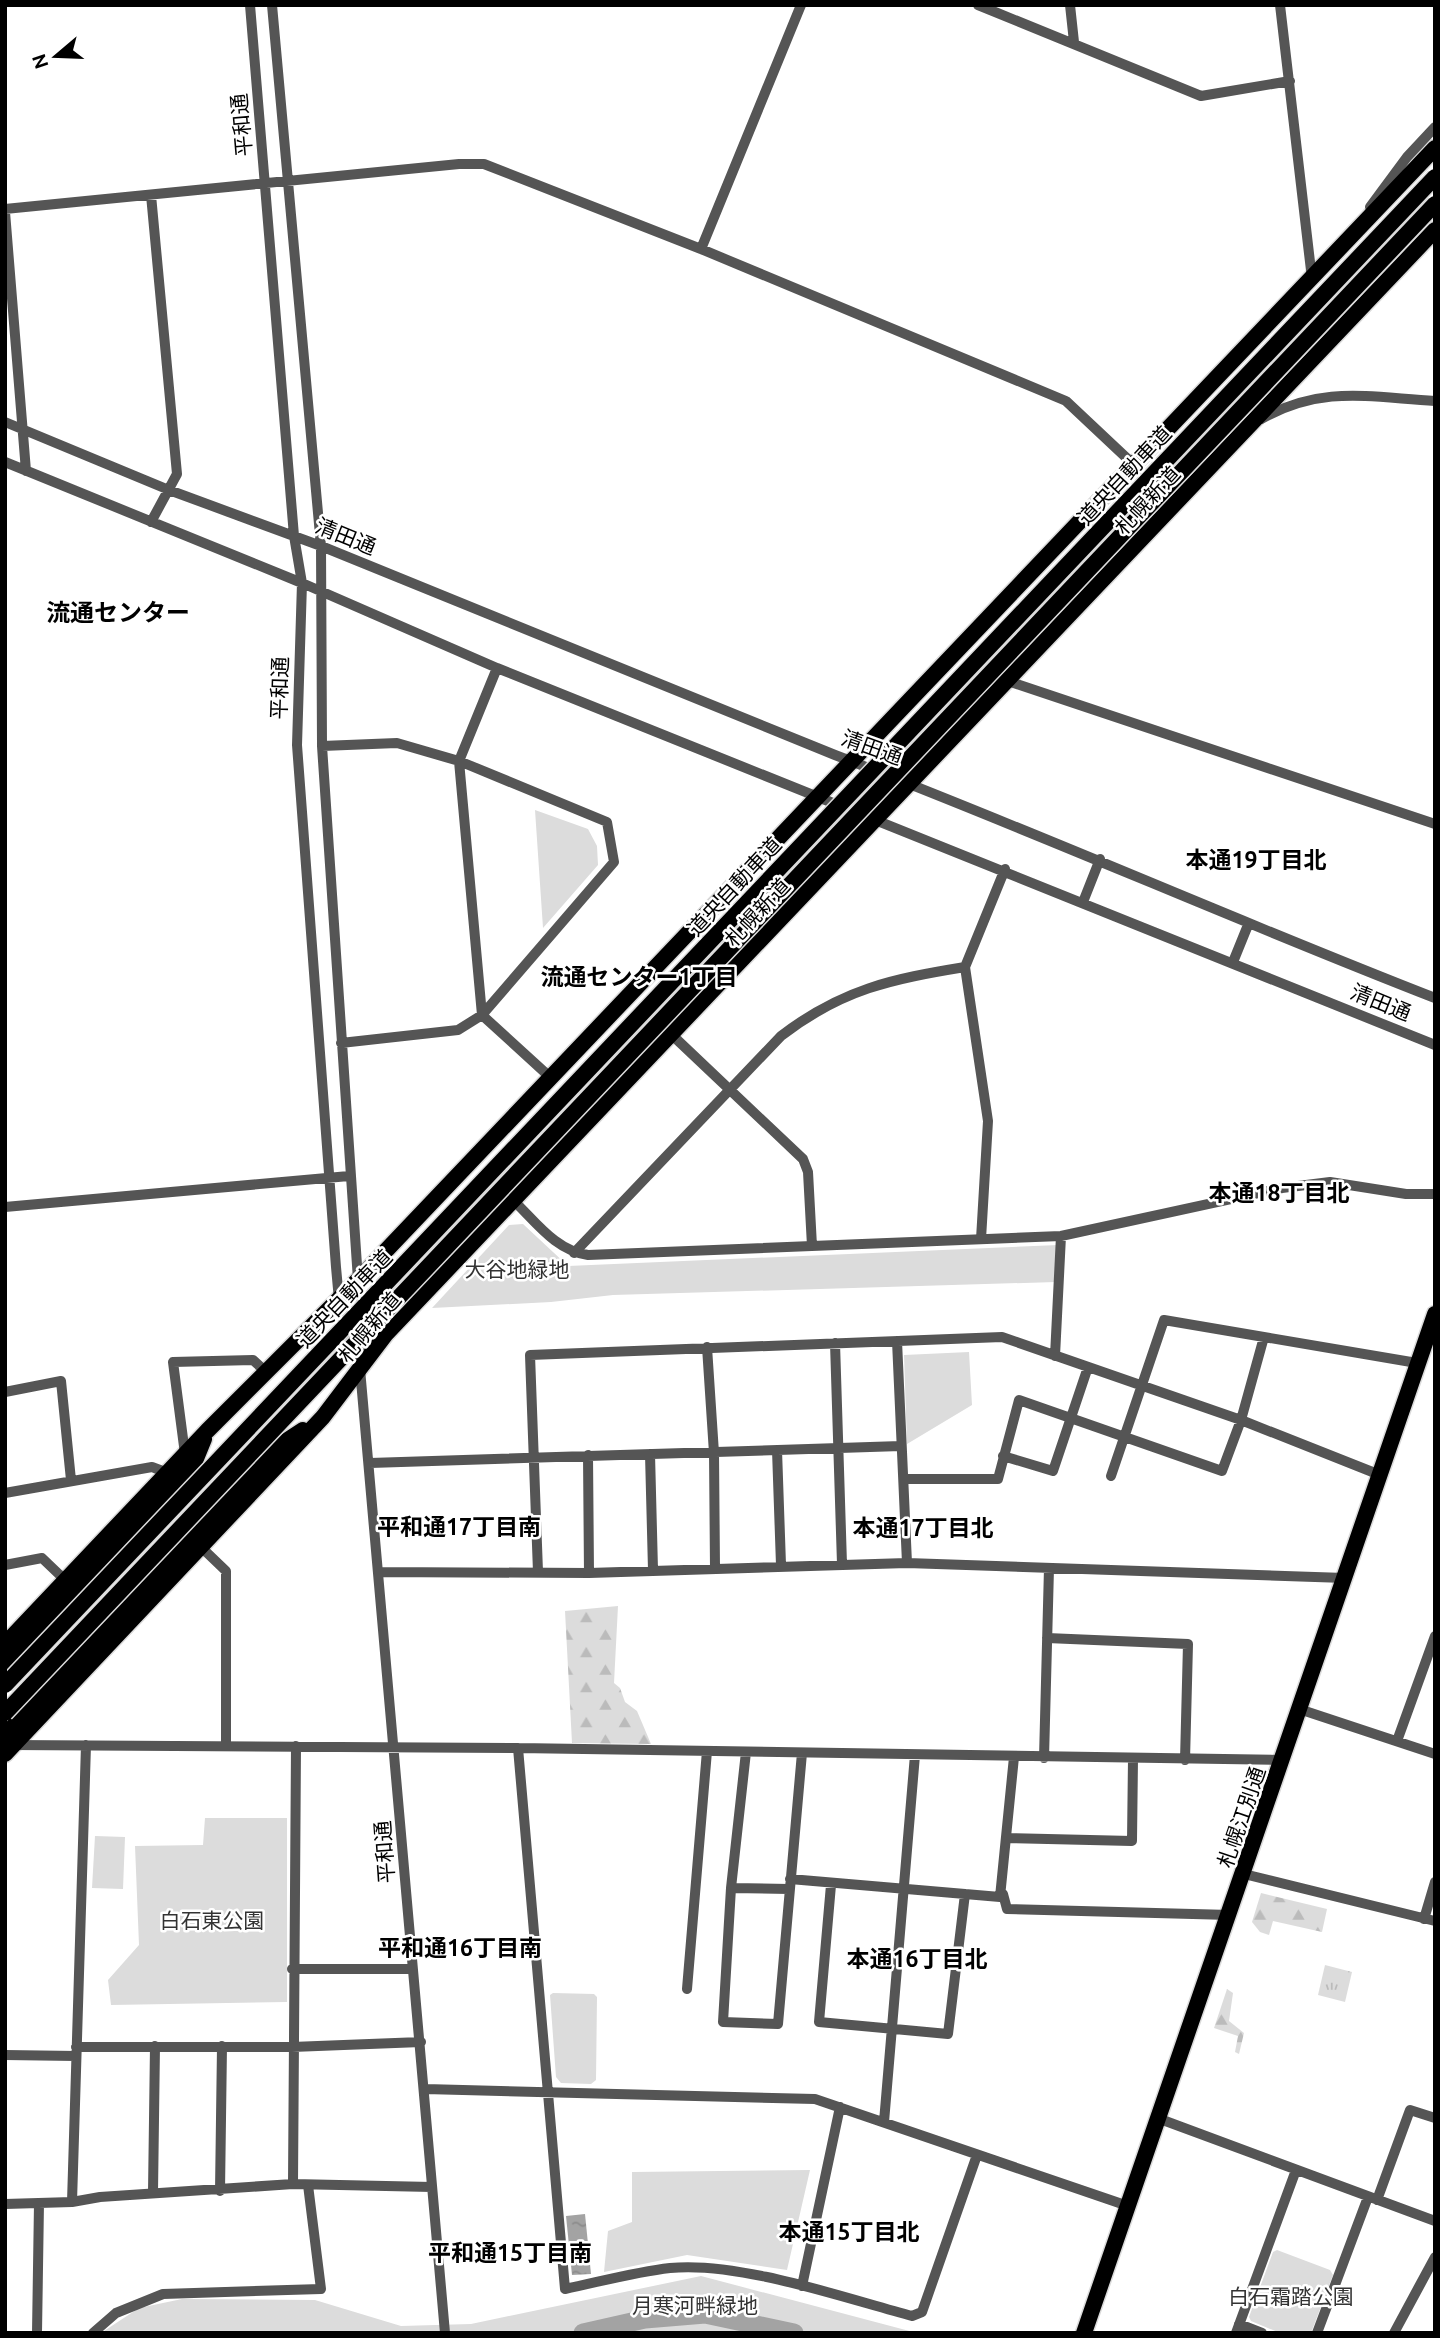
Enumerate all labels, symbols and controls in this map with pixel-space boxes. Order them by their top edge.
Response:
north arrow [21,21,91,91]
text: N [27,51,53,72]
street label: 平和通 [226,93,256,157]
street label: 道央自動車道 [1072,421,1176,529]
street label: 札幌新道 [1110,461,1184,539]
street label: 清田通 [312,513,380,559]
district label: 流通センター [46,599,190,626]
street label: 平和通 [266,656,292,720]
street label: 清田通 [838,725,906,769]
street label: 道央自動車道 [682,832,786,940]
district label: 本通19丁目北 [1186,847,1326,872]
street label: 札幌新道 [720,873,794,951]
district label: 流通センター1丁目 [541,964,737,989]
street label: 清田通 [1347,979,1415,1025]
district label: 本通18丁目北 [1209,1180,1349,1205]
street label: 道央自動車道 [292,1244,396,1352]
park label: 大谷地緑地 [465,1257,570,1281]
street label: 札幌新道 [333,1287,405,1367]
district label: 平和通17丁目南 [377,1514,541,1539]
district label: 本通17丁目北 [853,1515,993,1540]
street label: 札幌江別通 [1213,1763,1269,1871]
street label: 平和通 [370,1820,398,1884]
park label: 白石東公園 [160,1908,265,1932]
district label: 平和通16丁目南 [378,1935,542,1960]
district label: 本通16丁目北 [847,1946,987,1971]
district label: 本通15丁目北 [779,2219,919,2244]
district label: 平和通15丁目南 [428,2240,592,2265]
park label: 白石霜踏公園 [1228,2284,1354,2308]
park label: 月寒河畔緑地 [632,2293,758,2317]

